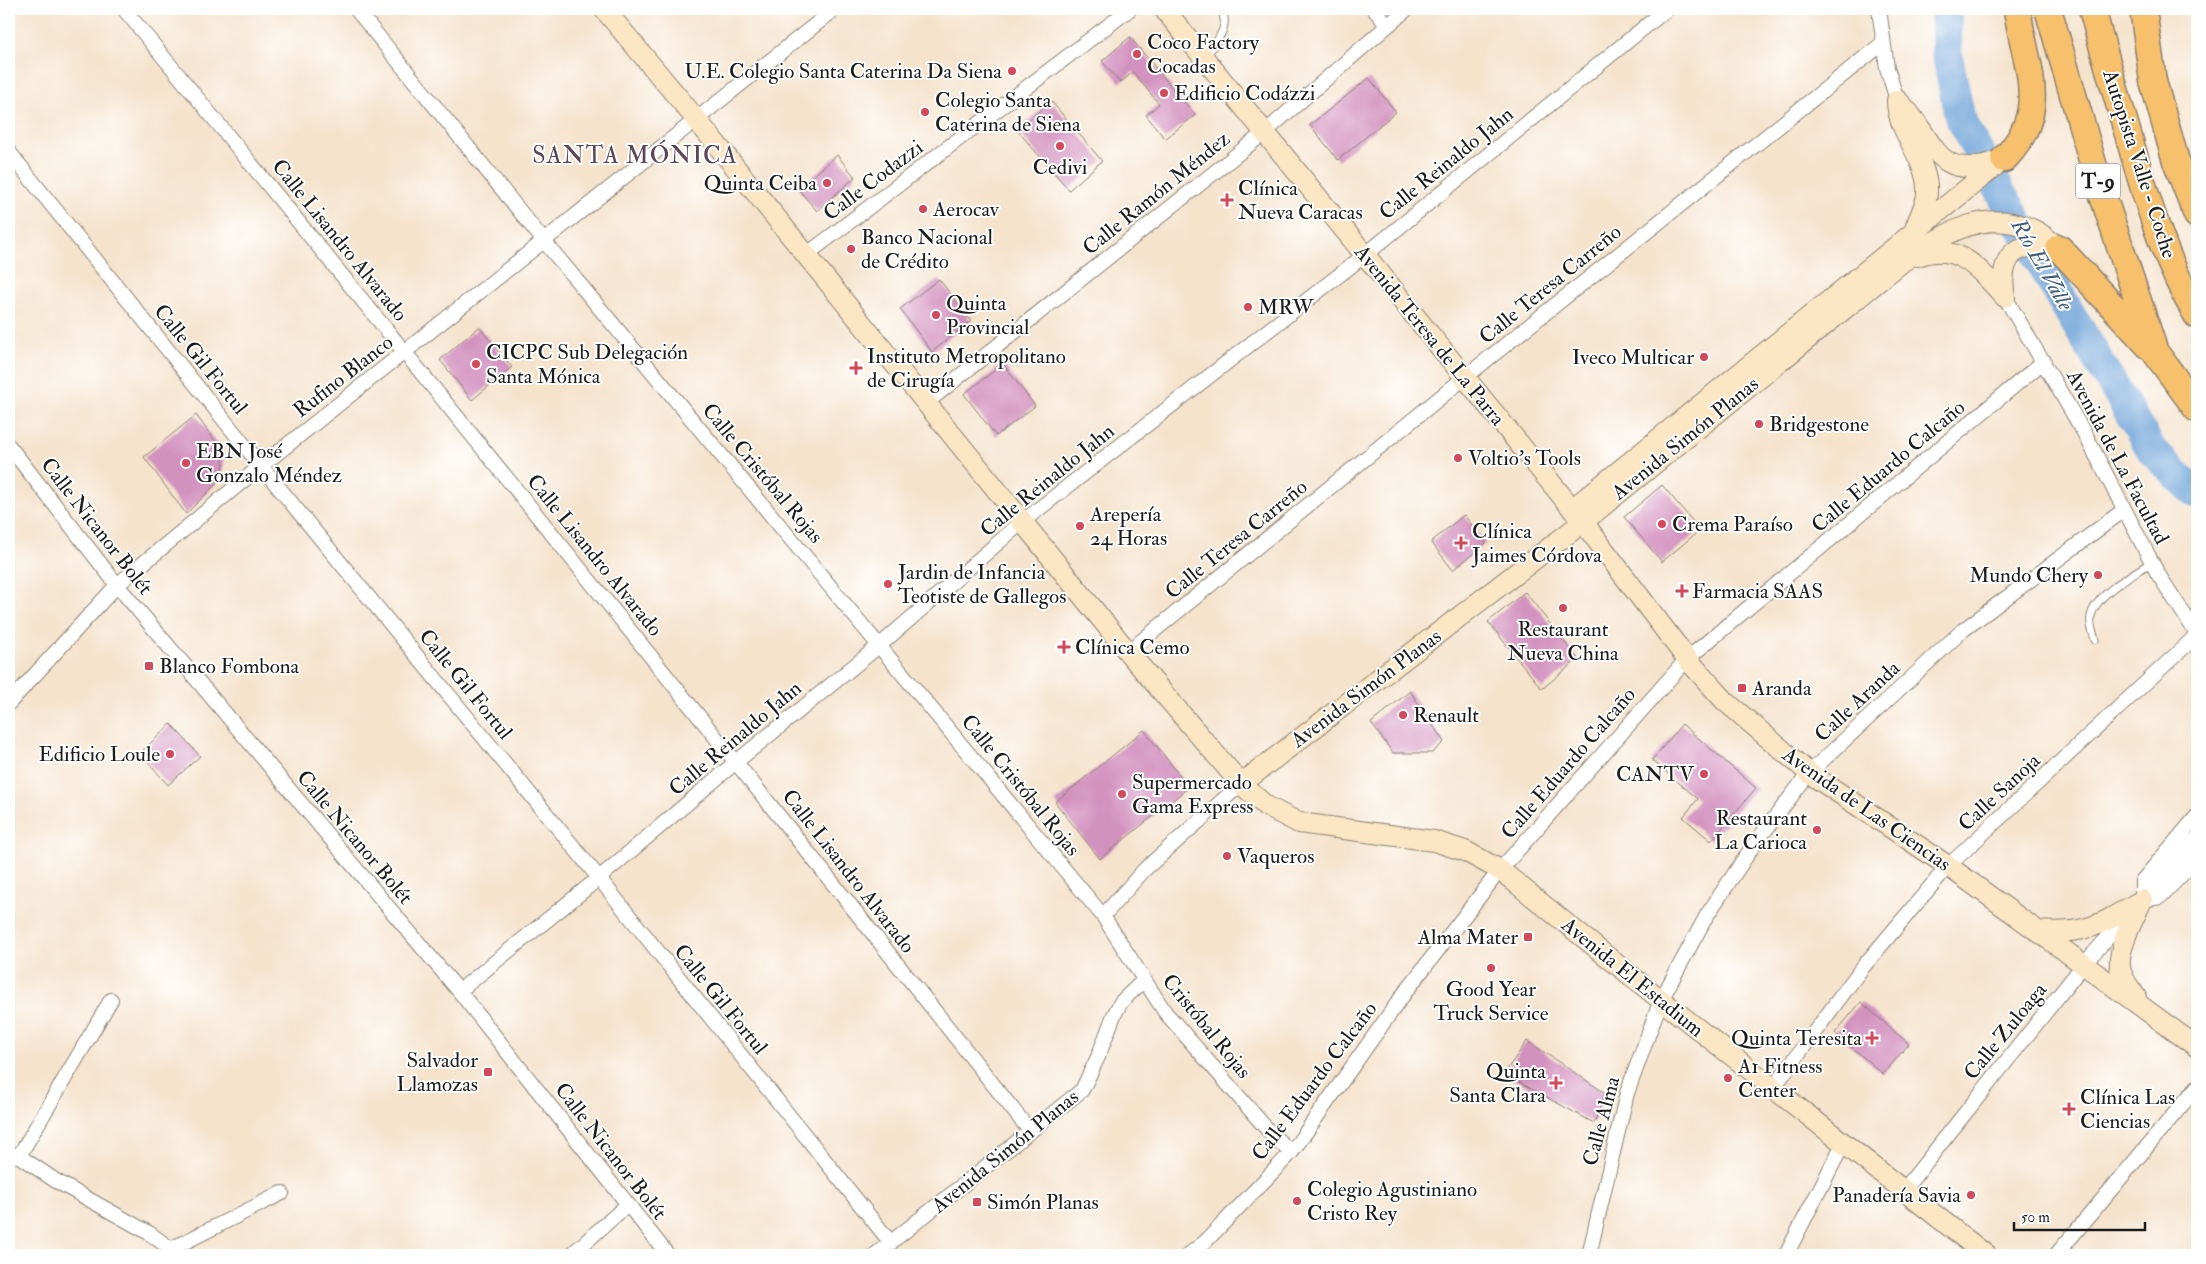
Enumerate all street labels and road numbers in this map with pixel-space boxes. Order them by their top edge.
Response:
street label: Autopista Valle - Coche [2096,65,2183,262]
street label: Calle Reinaldo Jahn [1374,101,1519,226]
street label: Calle Ramón Méndez [1077,126,1235,261]
street label: Calle Codazzi [818,134,929,227]
street label: Calle Lisandro Alvarado [266,154,413,327]
road number: T-9 [2076,164,2120,198]
street label: Calle Teresa Carreño [1474,219,1627,350]
street label: Avenida Teresa de La Parra [1348,239,1511,432]
street label: Calle Gil Fortul [148,299,254,421]
street label: Rufino Blanco [288,329,399,424]
street label: Avenida de La Facultad [2060,365,2175,550]
street label: Avenida Simón Planas [1605,371,1764,507]
street label: Calle Eduardo Calcaño [1806,394,1971,539]
street label: Calle Cristóbal Rojas [696,398,829,549]
street label: Calle Reinaldo Jahn [975,418,1120,543]
street label: Calle Nicanor Bolét [35,452,159,600]
street label: Calle Lisandro Alvarado [521,469,668,642]
street label: Calle Teresa Carreño [1160,474,1313,605]
street label: Avenida Simón Planas [1285,623,1447,755]
street label: Calle Gil Fortul [413,624,519,746]
street label: Calle Aranda [1809,655,1906,748]
street label: Calle Reinaldo Jahn [663,675,807,802]
street label: Calle Eduardo Calcaño [1495,682,1642,845]
street label: Calle Cristóbal Rojas [955,709,1086,862]
street label: Avenida de Las Ciencias [1777,741,1956,878]
street label: Calle Sanoja [1953,747,2046,837]
street label: Calle Nicanor Bolét [291,765,419,910]
street label: Calle Lisandro Alvarado [776,784,921,959]
street label: Avenida El Estadium [1555,911,1710,1043]
street label: Calle Gil Fortul [668,939,774,1061]
street label: Cristóbal Rojas [1156,968,1257,1084]
street label: Calle Zuloaga [1958,977,2053,1085]
street label: Calle Eduardo Calcaño [1246,996,1383,1166]
street label: Calle Alma [1577,1073,1626,1169]
street label: Calle Nicanor Bolét [549,1077,673,1225]
street label: Avenida Simón Planas [926,1084,1084,1218]

